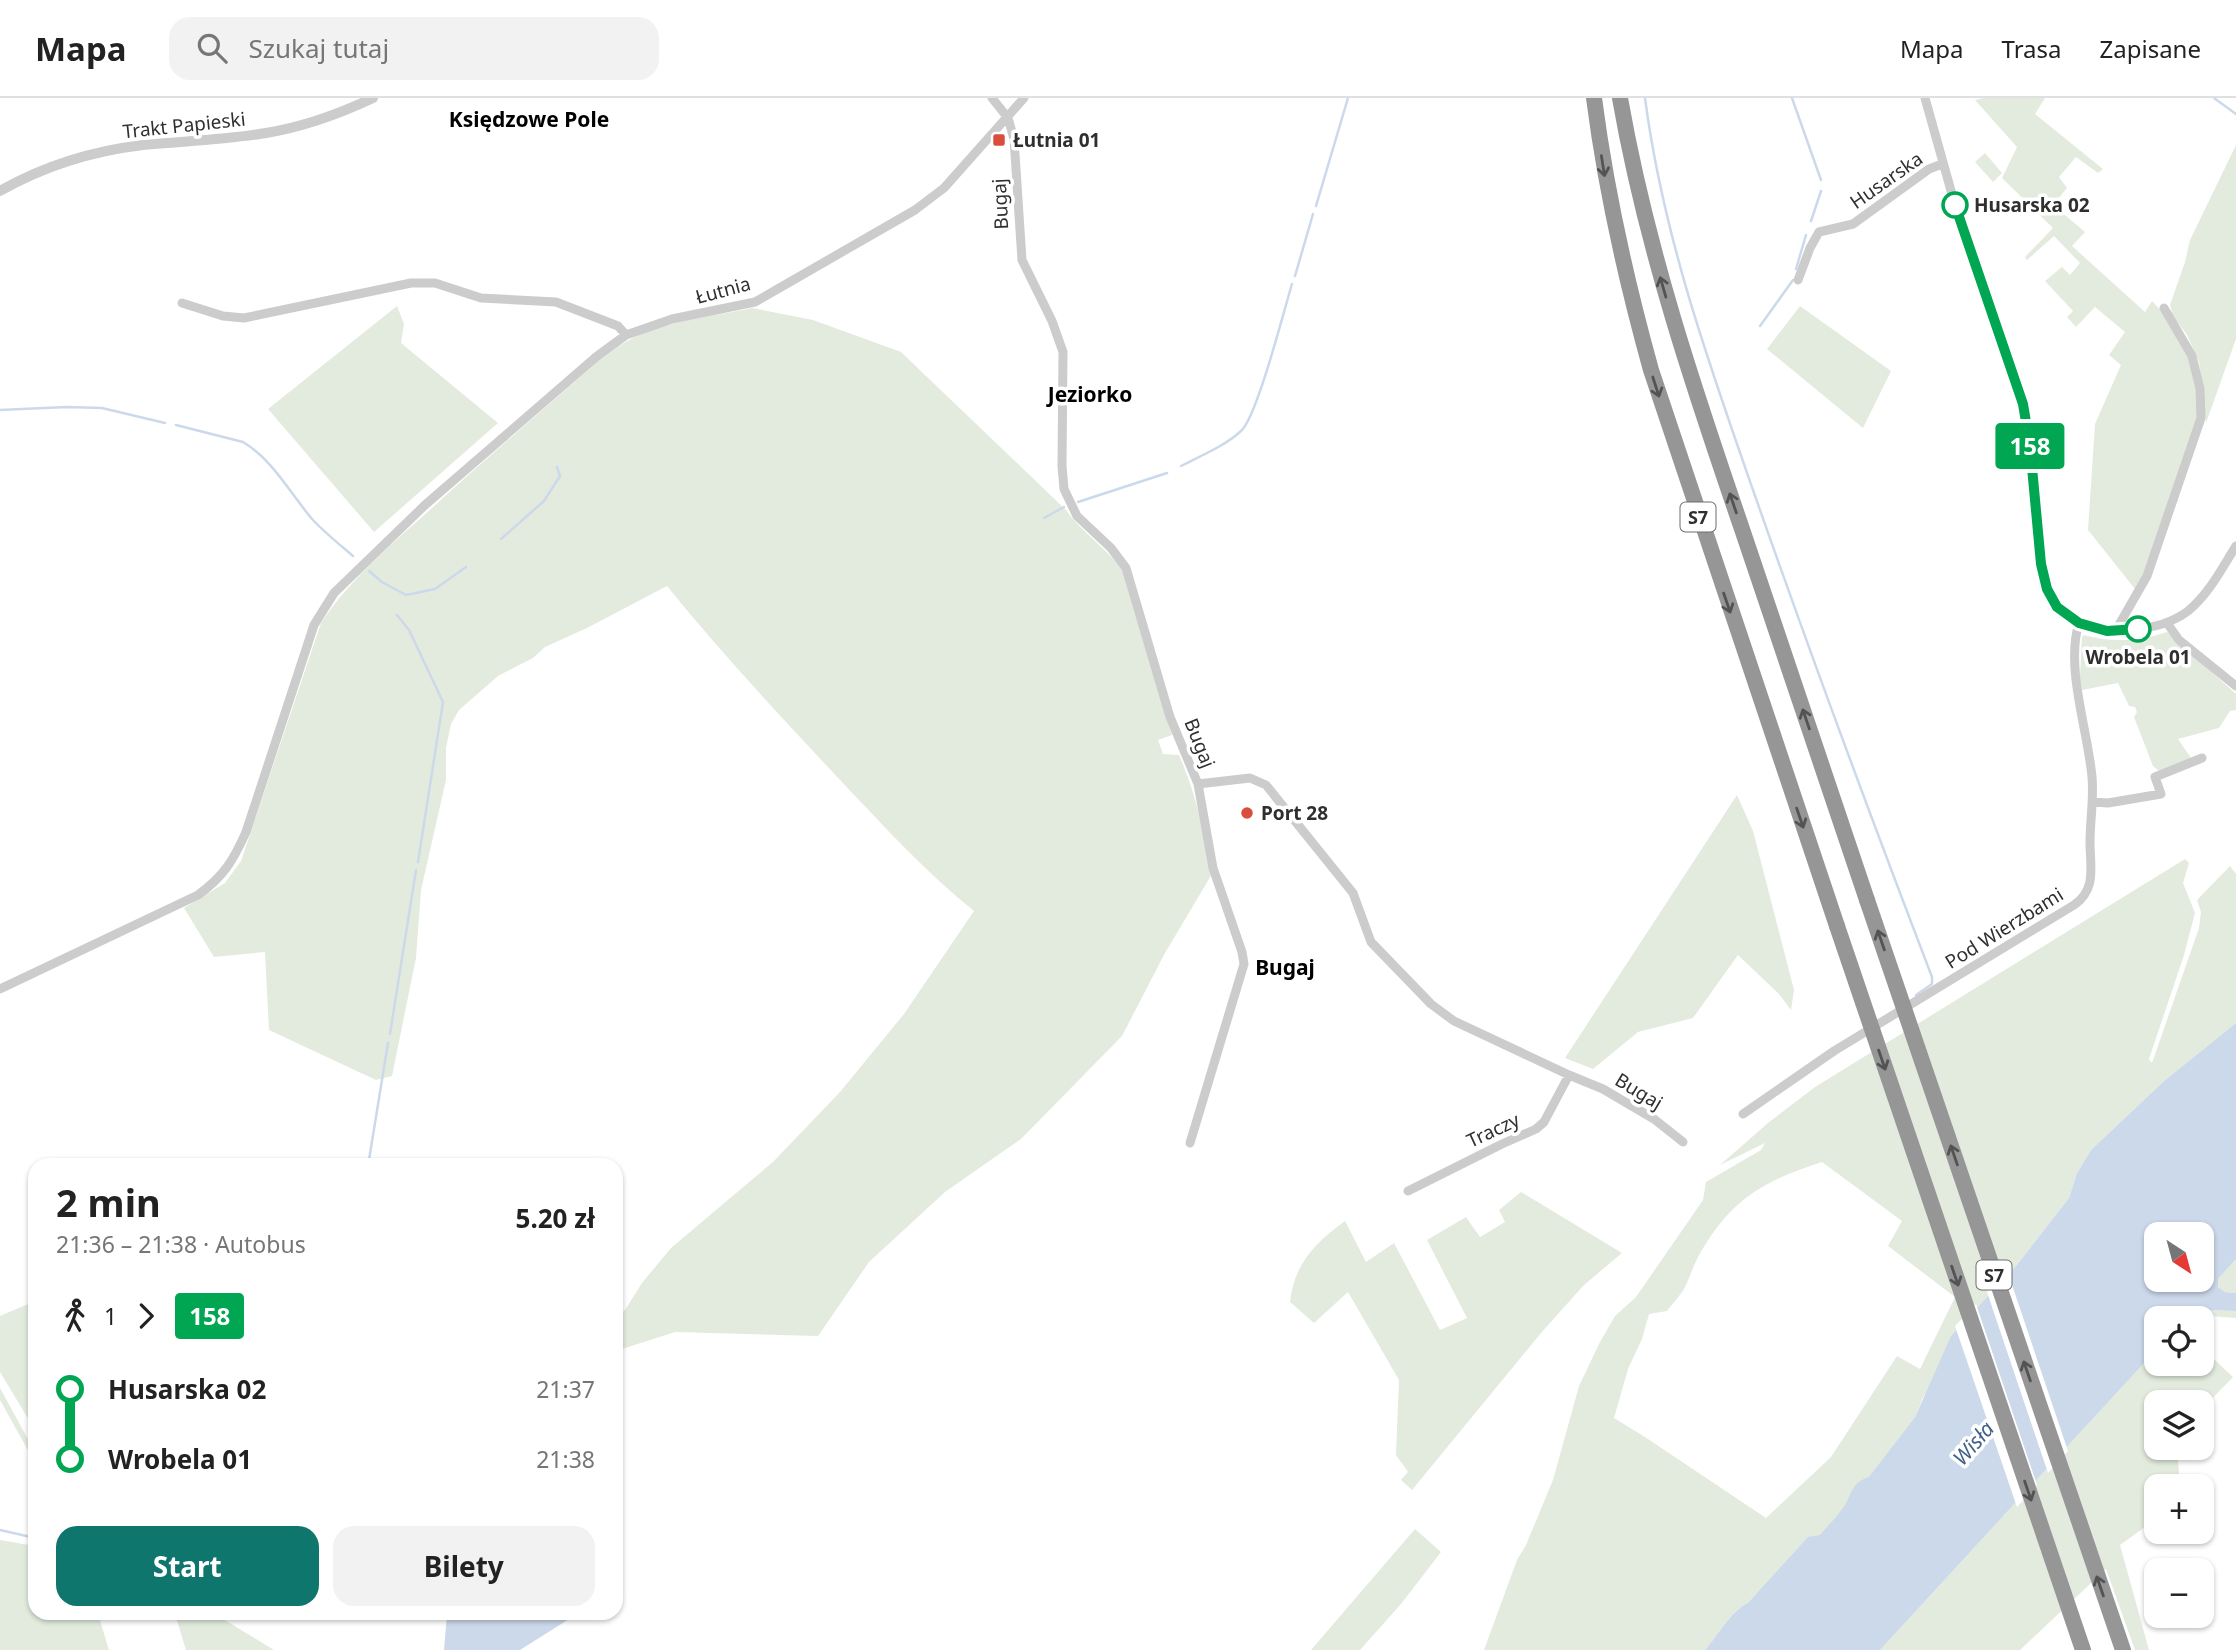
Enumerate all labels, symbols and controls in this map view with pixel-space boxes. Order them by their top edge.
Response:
search box [169,17,659,80]
text: Mapa [35,26,127,71]
icon: search [193,29,231,67]
text: Szukaj tutaj [249,30,389,66]
text: Mapa [1900,32,1964,65]
text: Trasa [2002,32,2062,65]
text: Zapisane [2100,32,2201,65]
district label: Księdzowe Pole [449,105,609,133]
street label: Trakt Papieski [121,106,247,144]
place label: Łutnia 01 [1013,127,1100,153]
marker: Łutnia 01 [991,132,1007,148]
street label: Husarska [1844,145,1928,215]
one-way arrow [1597,154,1610,177]
street label: Bugaj [986,178,1014,230]
marker: Husarska 02 [1942,192,1968,218]
place label: Husarska 02 [1974,192,2090,218]
street label: Łutnia [693,270,753,310]
one-way arrow [1655,276,1668,298]
one-way arrow [1651,375,1663,397]
district label: Jeziorko [1046,380,1132,408]
line badge: 158 [1990,423,2070,469]
text: 158 [2009,429,2051,462]
one-way arrow [1726,493,1738,515]
road number: S7 [1680,502,1716,531]
one-way arrow [1722,591,1734,613]
marker: Wrobela 01 [2125,616,2151,642]
place label: Wrobela 01 [2085,644,2191,670]
one-way arrow [1799,708,1811,730]
street label: Bugaj [1178,714,1222,772]
place label: Port 28 [1261,800,1328,826]
marker: Port 28 [1239,805,1255,821]
one-way arrow [1795,807,1807,829]
street label: Pod Wierzbami [1940,881,2068,975]
one-way arrow [1874,929,1886,951]
district label: Bugaj [1255,953,1315,981]
one-way arrow [1877,1049,1889,1071]
street label: Bugaj [1610,1067,1668,1115]
street label: Traczy [1462,1106,1524,1154]
one-way arrow [1947,1144,1960,1166]
text: 2 min [56,1176,161,1228]
text: 5.20 zł [516,1200,595,1236]
north arrow [2144,1222,2214,1292]
map controls [2144,1222,2214,1628]
text: 21:36 – 21:38 · Autobus [56,1228,306,1260]
road number: S7 [1976,1260,2011,1290]
one-way arrow [1950,1264,1962,1286]
icon: walk [56,1297,94,1335]
icon: forward [127,1297,165,1335]
text: 158 [189,1299,230,1332]
text: 1 [104,1300,117,1332]
button: locate [2144,1306,2214,1376]
one-way arrow [2020,1360,2032,1382]
text: Husarska 02 [108,1371,266,1407]
text: 21:37 [536,1373,595,1405]
button: layers [2144,1390,2214,1460]
water label: Wisła [1946,1415,2000,1471]
text: Wrobela 01 [108,1441,252,1477]
text: 21:38 [536,1443,595,1475]
button: + [2144,1474,2214,1544]
one-way arrow [2023,1480,2035,1502]
button: Start [56,1526,319,1606]
button: Bilety [333,1526,595,1606]
button: − [2144,1558,2214,1628]
one-way arrow [2093,1575,2105,1597]

